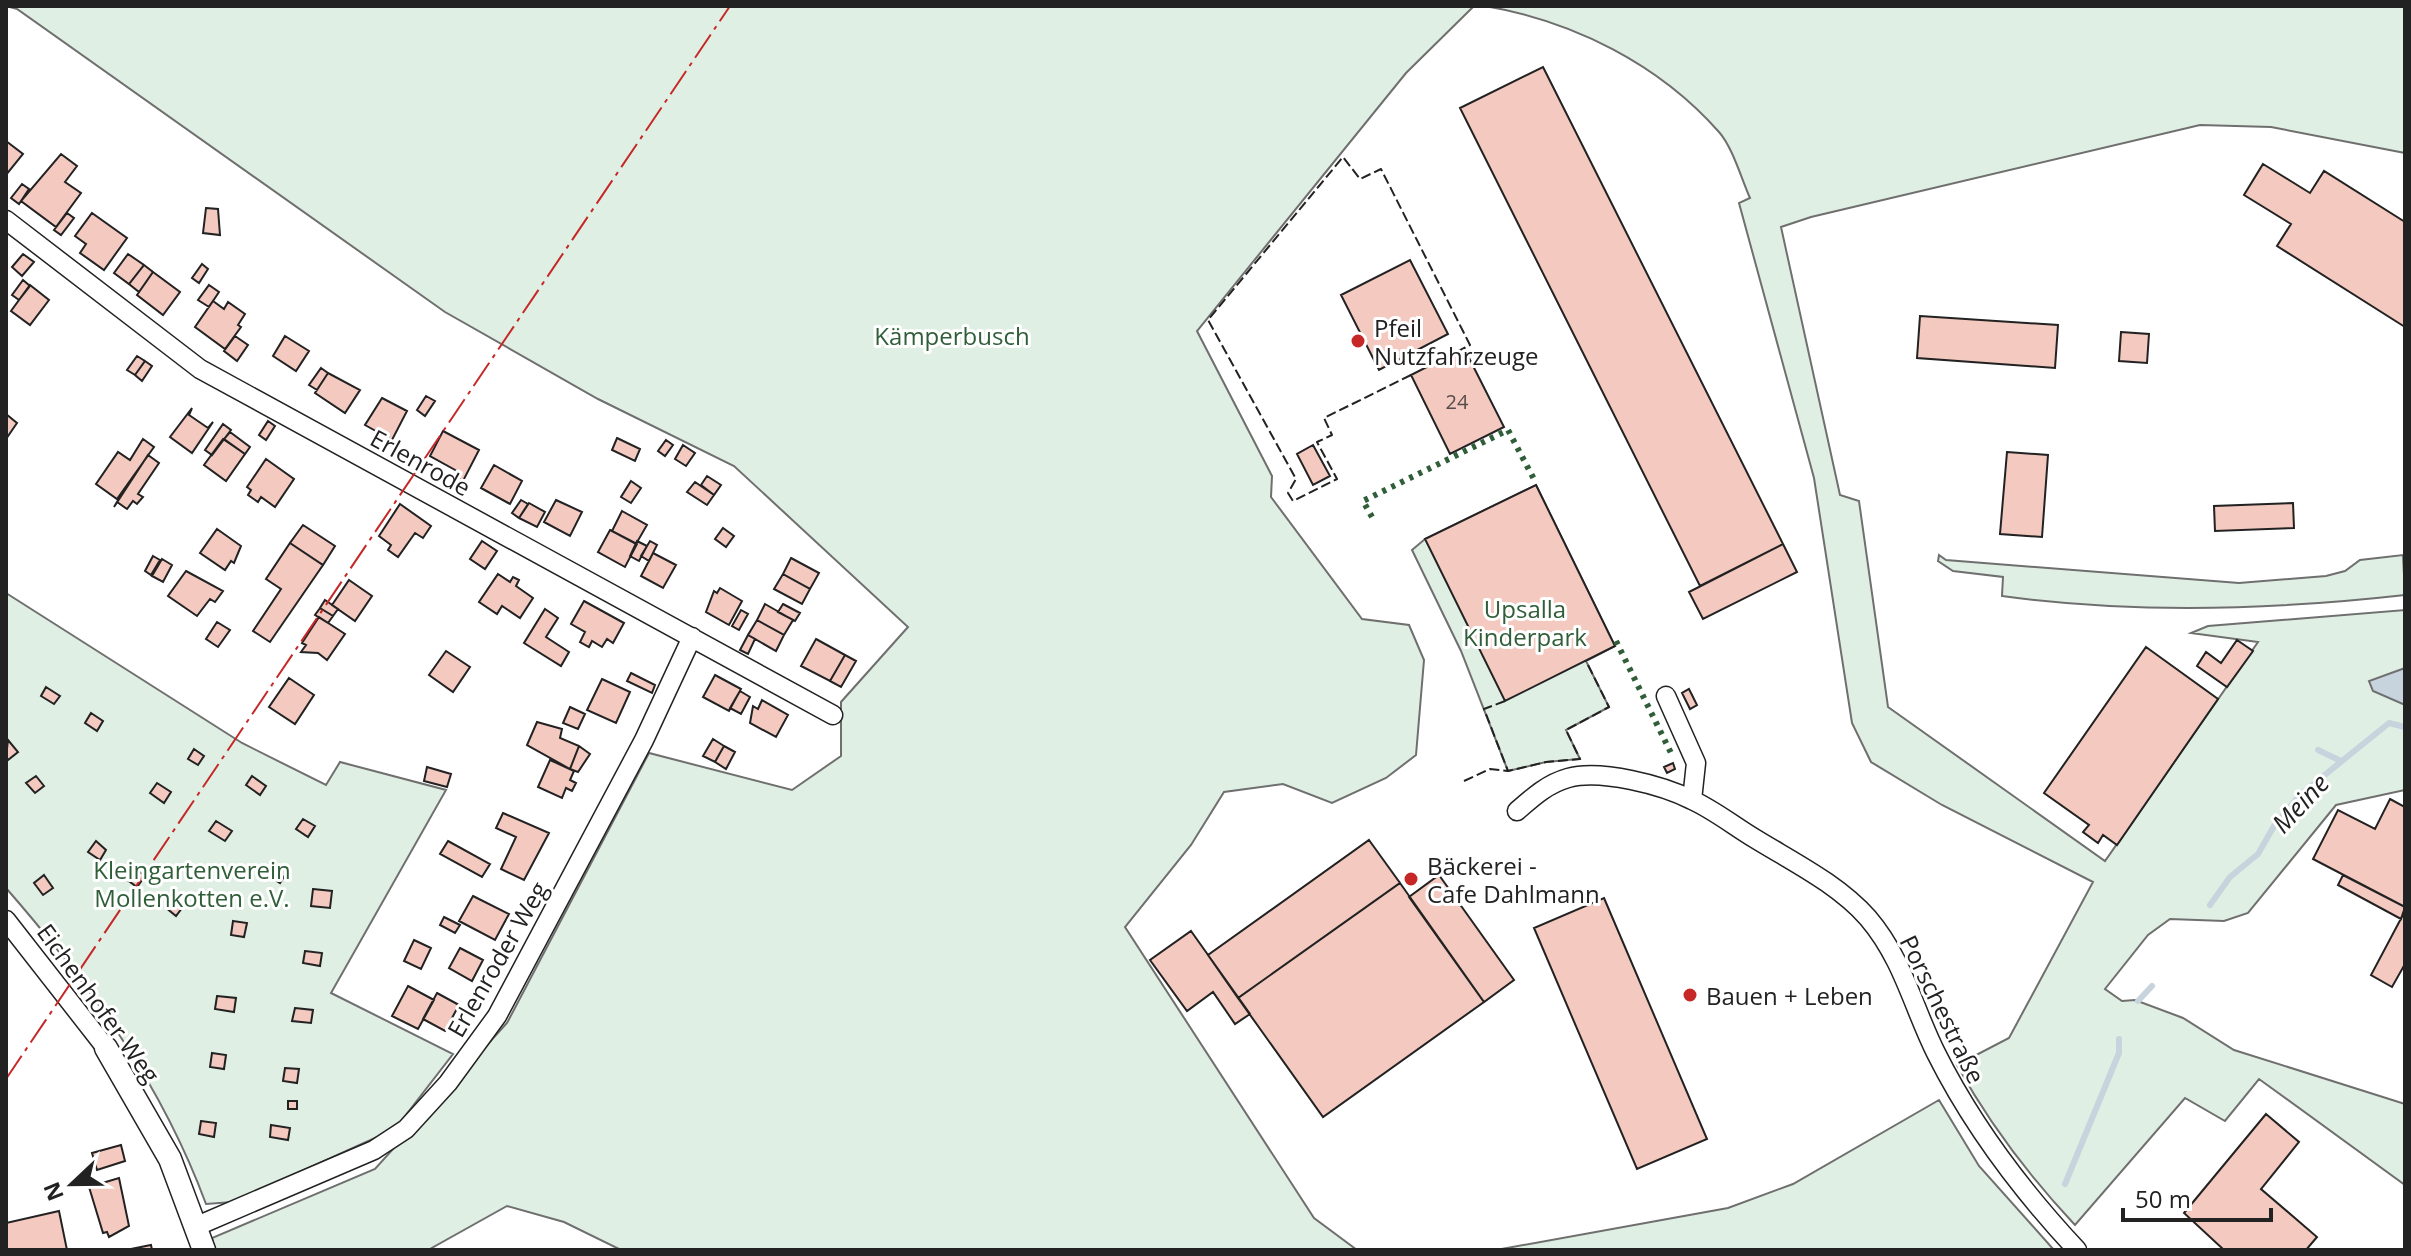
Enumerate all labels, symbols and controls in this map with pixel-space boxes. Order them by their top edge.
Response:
place label: Pfeil Nutzfahrzeuge [1374,311,1538,372]
park label: Kämperbusch [874,319,1030,352]
marker: Pfeil Nutzfahrzeuge [1349,332,1367,350]
house number: 24 [1446,388,1469,415]
street label: Erlenrode [365,421,477,503]
park label: Upsalla Kinderpark [1463,592,1587,653]
water label: Meine [2263,765,2337,841]
place label: Bäckerei - Cafe Dahlmann [1427,849,1600,910]
park label: Kleingartenverein Mollenkotten e.V. [93,853,291,914]
marker: Bäckerei - Cafe Dahlmann [1402,870,1420,888]
street label: Erlenroder Weg [439,875,555,1043]
street label: Eichenhofer Weg [30,917,168,1089]
street label: Porschestraße [1893,929,1993,1089]
place label: Bauen + Leben [1706,979,1873,1012]
marker: Bauen + Leben [1681,986,1699,1004]
north arrow [32,1144,112,1224]
scale bar [2123,1172,2271,1222]
text: N [35,1178,70,1206]
text: 50 m [2135,1182,2191,1215]

